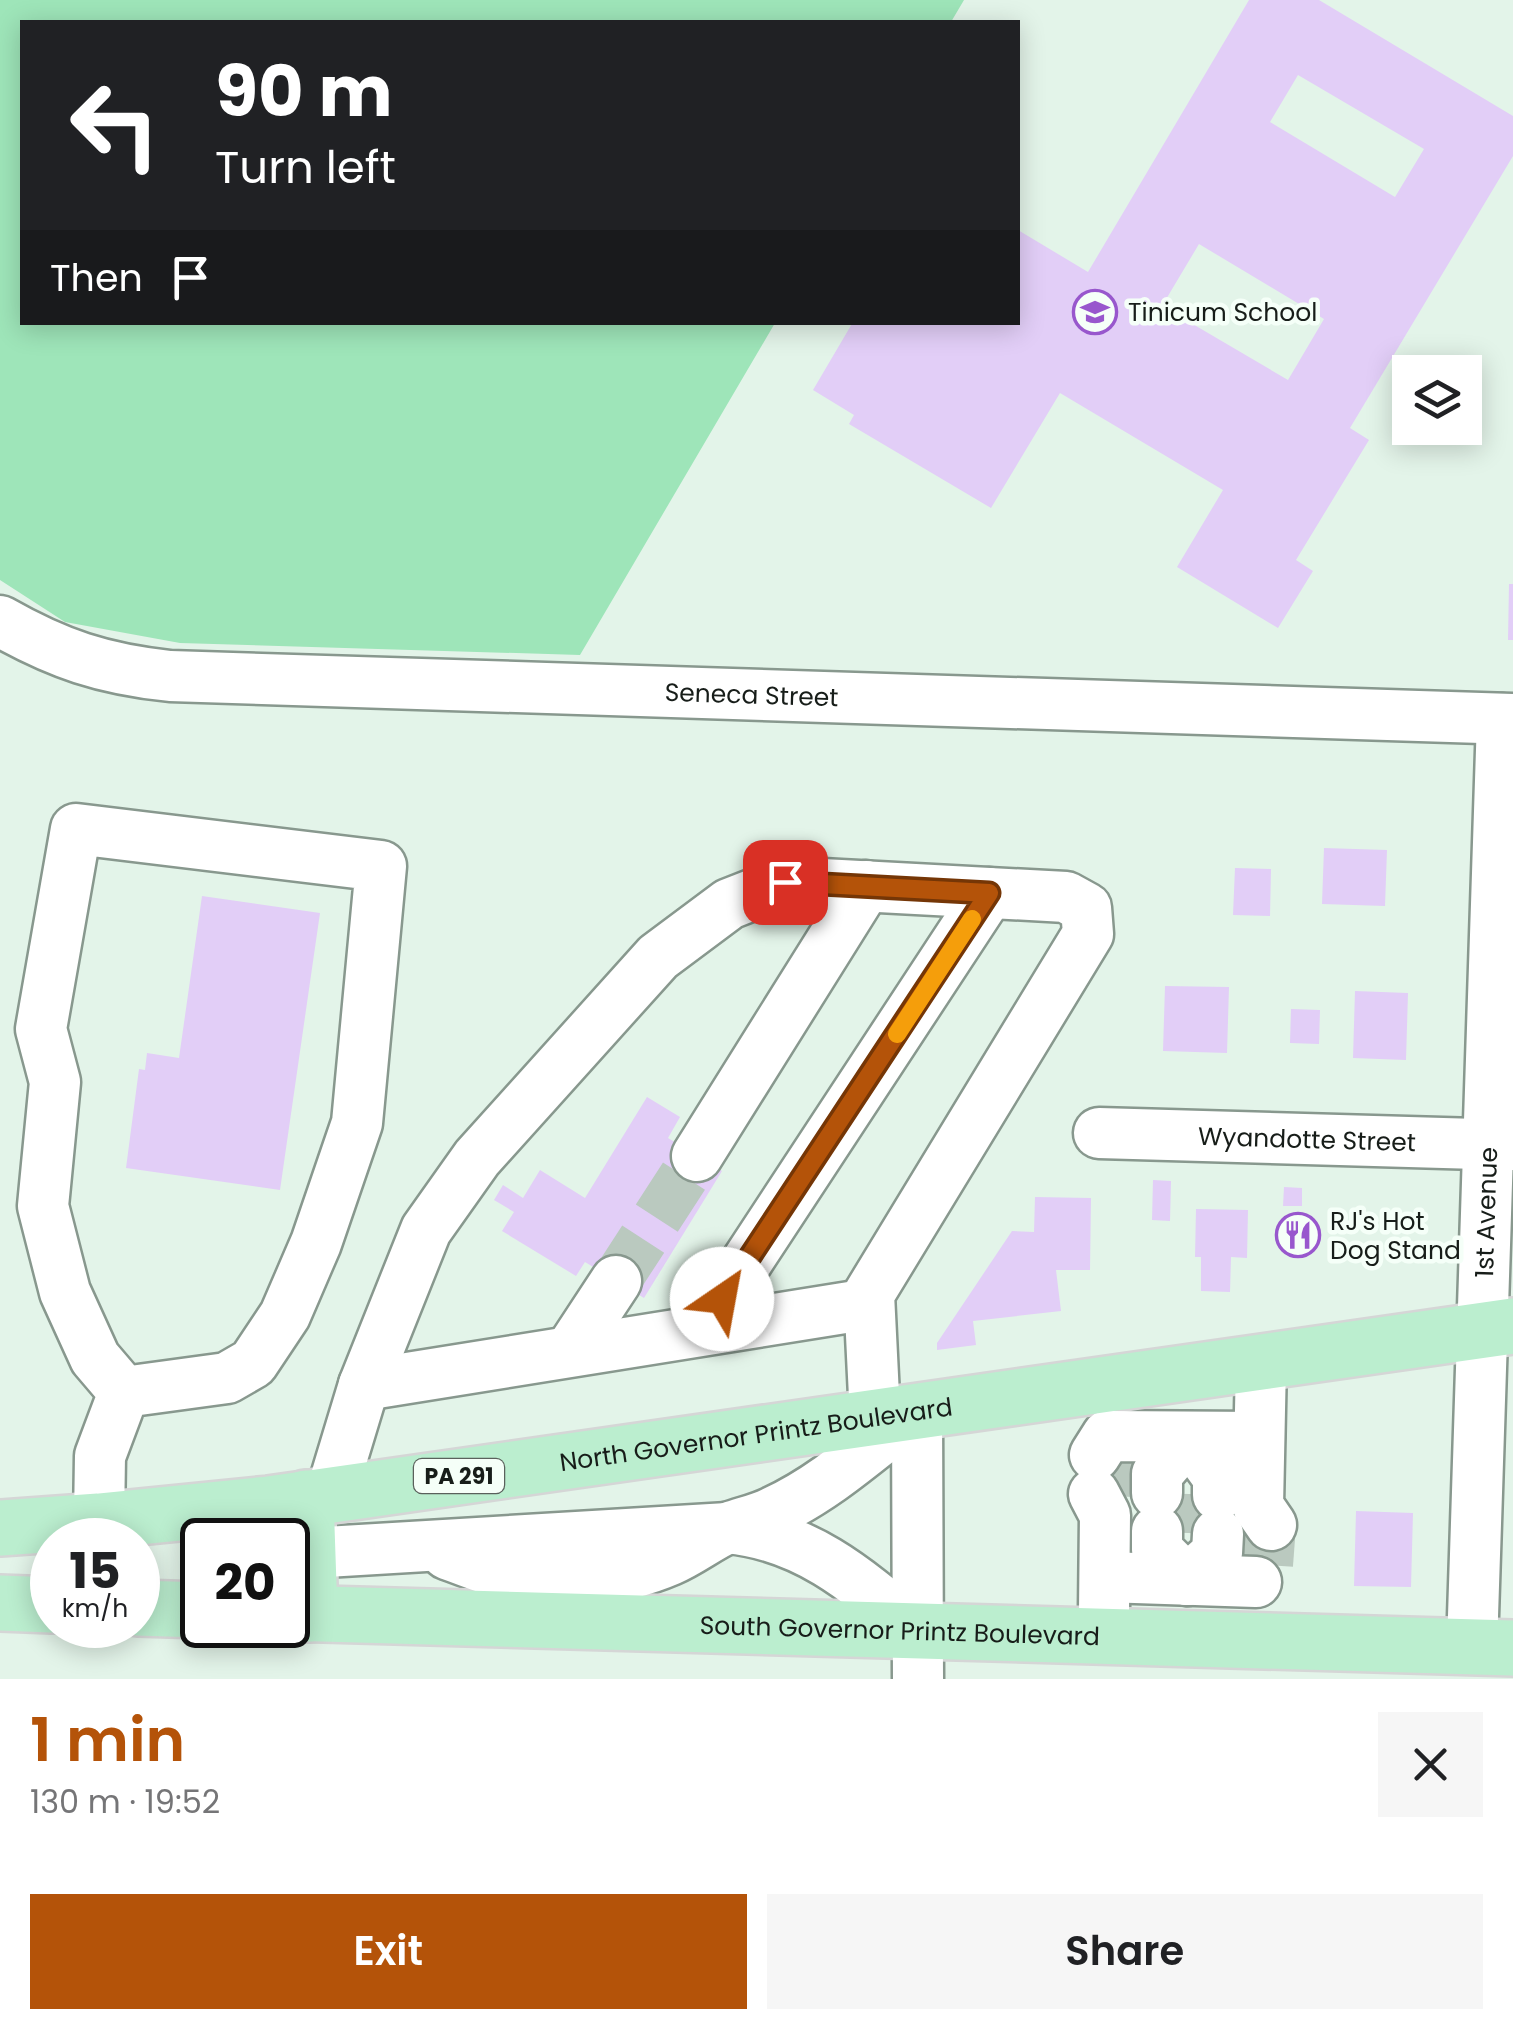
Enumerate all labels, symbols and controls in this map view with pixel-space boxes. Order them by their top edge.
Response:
text: 90 m [215,42,393,141]
icon: left [50,60,180,190]
text: Turn left [215,136,396,199]
icon: arrive [163,250,218,305]
text: Then [50,251,143,304]
school or university icon: Tinicum School [1072,289,1118,335]
place label: Tinicum School [1128,295,1317,330]
map controls [1392,355,1482,445]
button: layers [1392,355,1482,445]
street label: Seneca Street [664,675,839,715]
pin [743,840,828,925]
icon: arrive [758,855,813,910]
street label: Wyandotte Street [1197,1119,1416,1160]
street label: 1st Avenue [1467,1146,1506,1278]
place label: RJ's Hot Dog Stand [1330,1204,1461,1268]
restaurant icon: RJ's Hot Dog Stand [1275,1212,1321,1258]
position arrow [670,1247,774,1351]
street label: North Governor Printz Boulevard [557,1389,955,1480]
road number: PA 291 [414,1459,504,1493]
speed limit sign: 20 [180,1518,310,1648]
text: 15 [69,1535,121,1606]
text: km/h [62,1591,128,1626]
street label: South Governor Printz Boulevard [699,1608,1100,1654]
text: 1 min [30,1698,185,1782]
button: close [1378,1712,1483,1817]
text: 130 m · 19:52 [30,1779,220,1824]
button: Exit [30,1894,747,2009]
button: Share [767,1894,1483,2009]

